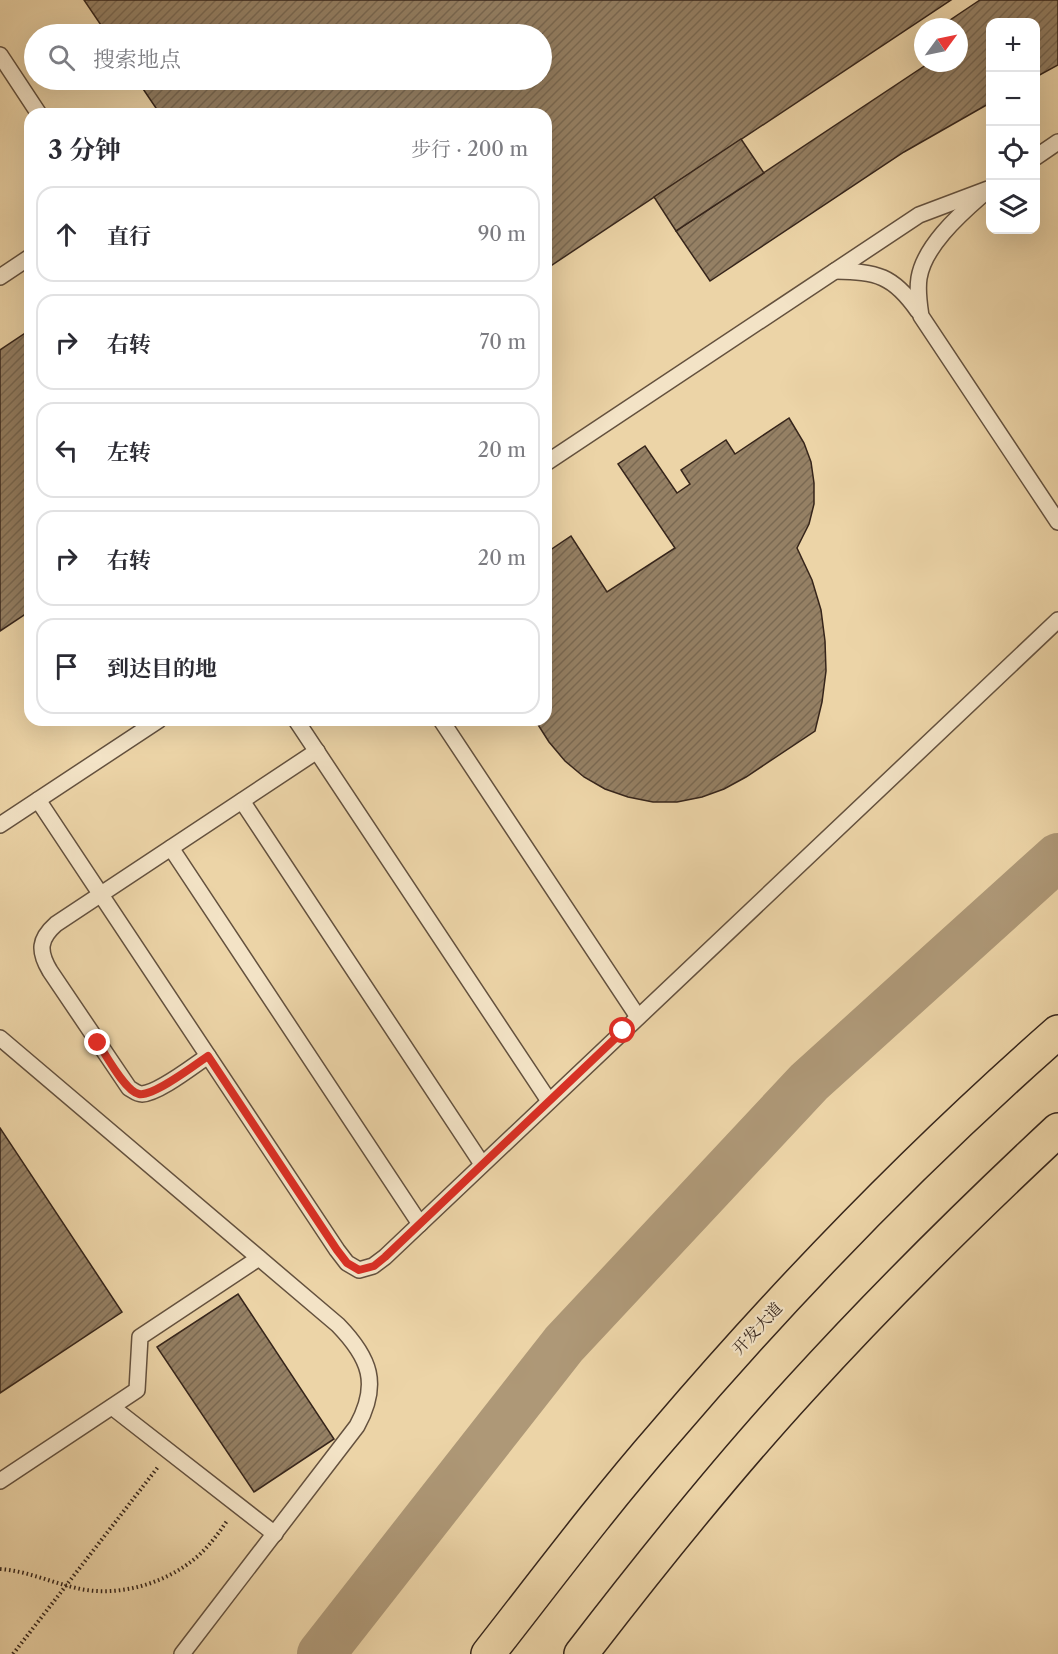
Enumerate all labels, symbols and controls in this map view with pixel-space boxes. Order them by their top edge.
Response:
north arrow [914,18,968,72]
map controls [986,18,1040,234]
button: + [986,18,1040,72]
search box [24,24,552,90]
icon: search [45,41,78,74]
text: 搜索地点 [93,46,181,73]
button: − [986,72,1040,126]
button: locate [986,126,1040,180]
text: 3 分钟 [48,134,121,166]
text: 步行 · 200 m [411,137,528,161]
button: layers [986,180,1040,234]
icon: ahead [50,218,83,251]
text: 90 m [478,222,526,246]
text: 直行 [107,223,151,250]
icon: right [50,326,83,359]
text: 70 m [480,330,526,354]
text: 右转 [107,331,151,358]
icon: left [50,434,83,467]
text: 20 m [478,438,526,462]
text: 左转 [107,439,151,466]
icon: right [50,542,83,575]
text: 20 m [478,546,526,570]
text: 右转 [107,547,151,574]
icon: arrive [50,650,83,683]
text: 到达目的地 [107,655,217,682]
route start [609,1017,635,1043]
route end [84,1029,110,1055]
street label: 开发大道 [728,1298,786,1358]

